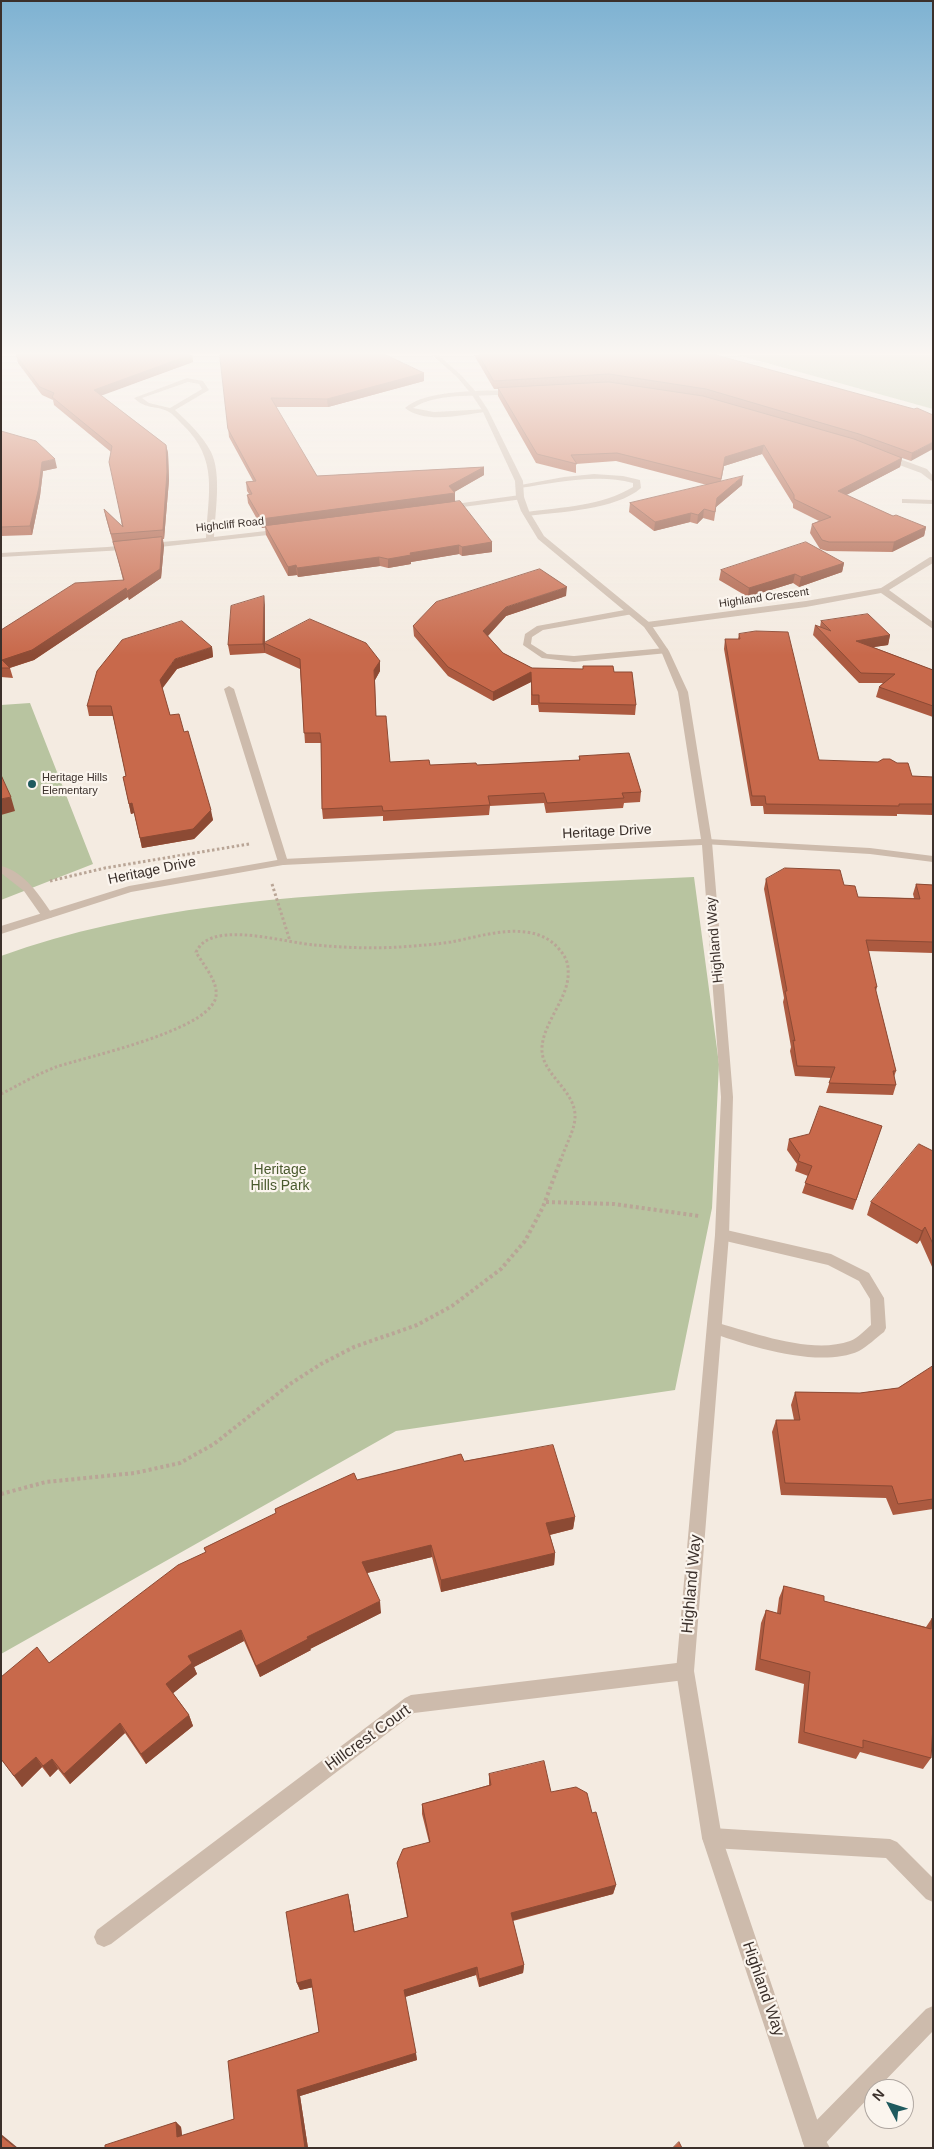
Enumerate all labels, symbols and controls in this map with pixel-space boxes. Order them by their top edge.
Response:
street label: Highcliff Road [195,515,265,535]
street label: Highland Crescent [718,585,810,611]
place label: Heritage Hills Elementary [42,771,107,797]
marker: Heritage Hills Elementary [26,778,38,790]
street label: Heritage Drive [562,821,652,843]
street label: Heritage Drive [106,853,198,889]
street label: Highland Way [703,896,727,984]
park label: Heritage Hills Park [250,1162,310,1194]
street label: Highland Way [678,1534,706,1634]
street label: Hillcrest Court [322,1701,414,1775]
street label: Highland Way [738,1939,788,2039]
north arrow [864,2079,914,2129]
text: N [869,2086,888,2104]

